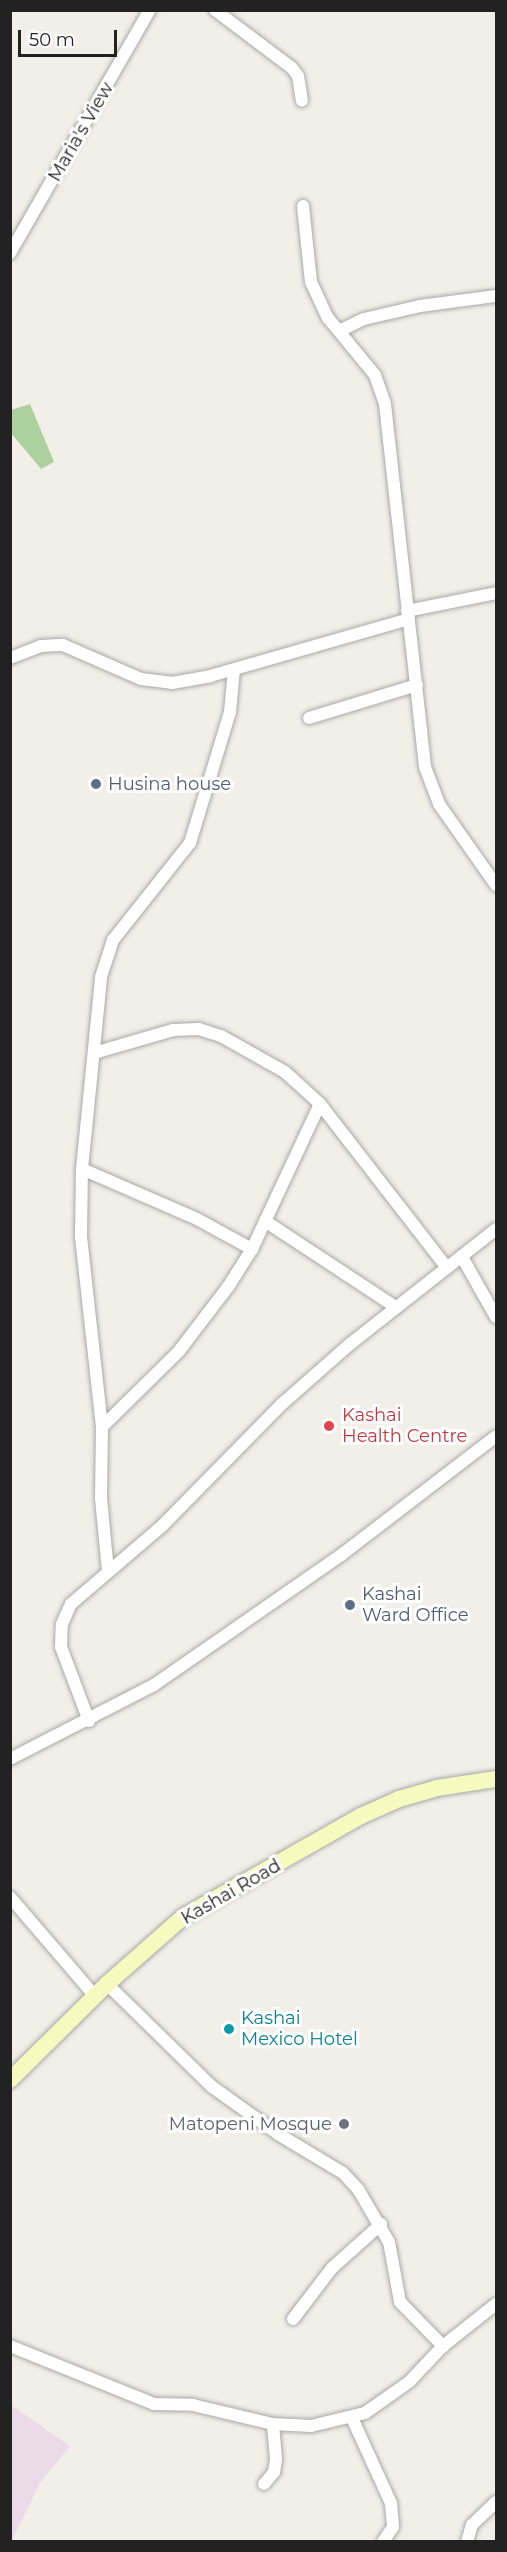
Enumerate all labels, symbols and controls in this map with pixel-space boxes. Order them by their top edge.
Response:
scale bar [21,18,120,56]
text: 50 m [29,29,75,51]
street label: Maria's View [44,78,118,186]
place label: Husina house [108,773,231,795]
marker: Husina house [89,777,103,791]
place label: Kashai Health Centre [342,1405,467,1448]
marker: Kashai Health Centre [320,1417,338,1435]
place label: Kashai Ward Office [362,1584,469,1626]
marker: Kashai Ward Office [343,1598,357,1612]
street label: Kashai Road [177,1855,285,1929]
place label: Kashai Mexico Hotel [241,2008,358,2050]
marker: Kashai Mexico Hotel [222,2022,236,2036]
place label: Matopeni Mosque [169,2113,332,2135]
marker: Matopeni Mosque [337,2117,351,2131]

